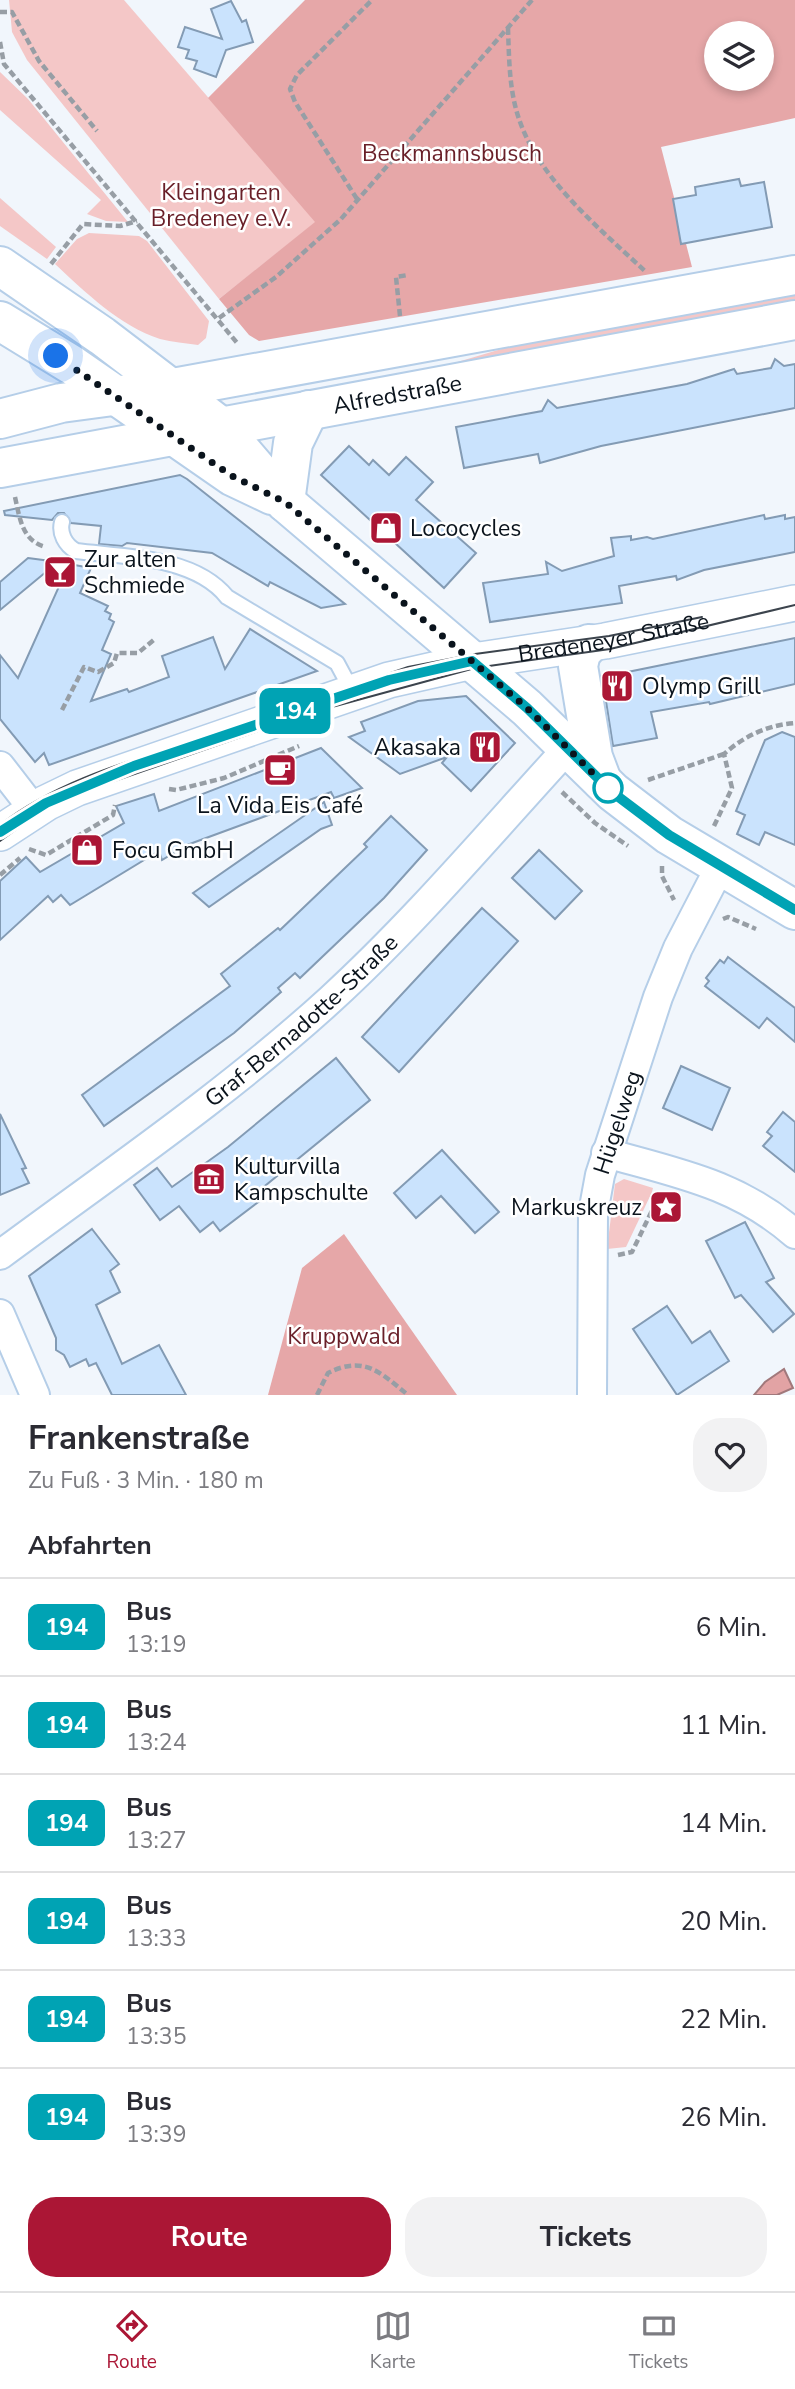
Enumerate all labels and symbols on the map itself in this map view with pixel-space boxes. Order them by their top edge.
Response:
park label: Beckmannsbusch [362,138,542,169]
park label: Kleingarten Bredeney e.V. [151,177,291,234]
your location [38,338,73,373]
street label: Alfredstraße [330,367,464,421]
shop icon: Lococycles [367,509,405,547]
place label: Lococycles [410,513,521,544]
place label: Zur alten Schmiede [84,544,185,601]
bar icon: Zur alten Schmiede [41,553,79,591]
street label: Bredeneyer Straße [516,605,712,670]
restaurant icon: Olymp Grill [598,667,636,705]
place label: Olymp Grill [642,671,761,702]
line badge: 194 [255,688,335,734]
restaurant icon: Akasaka [466,728,504,766]
place label: Akasaka [374,732,461,763]
cafe icon: La Vida Eis Café [261,751,299,789]
unlabelled marker [593,773,623,803]
place label: La Vida Eis Café [197,790,363,821]
shop icon: Focu GmbH [68,831,106,869]
place label: Focu GmbH [112,835,234,866]
street label: Graf-Bernadotte-Straße [198,927,405,1114]
street label: Hügelweg [586,1066,649,1178]
place label: Kulturvilla Kampschulte [234,1151,368,1208]
museum icon: Kulturvilla Kampschulte [190,1160,228,1198]
place icon: Markuskreuz [647,1188,685,1226]
place label: Markuskreuz [511,1192,642,1223]
park label: Kruppwald [287,1321,401,1352]

